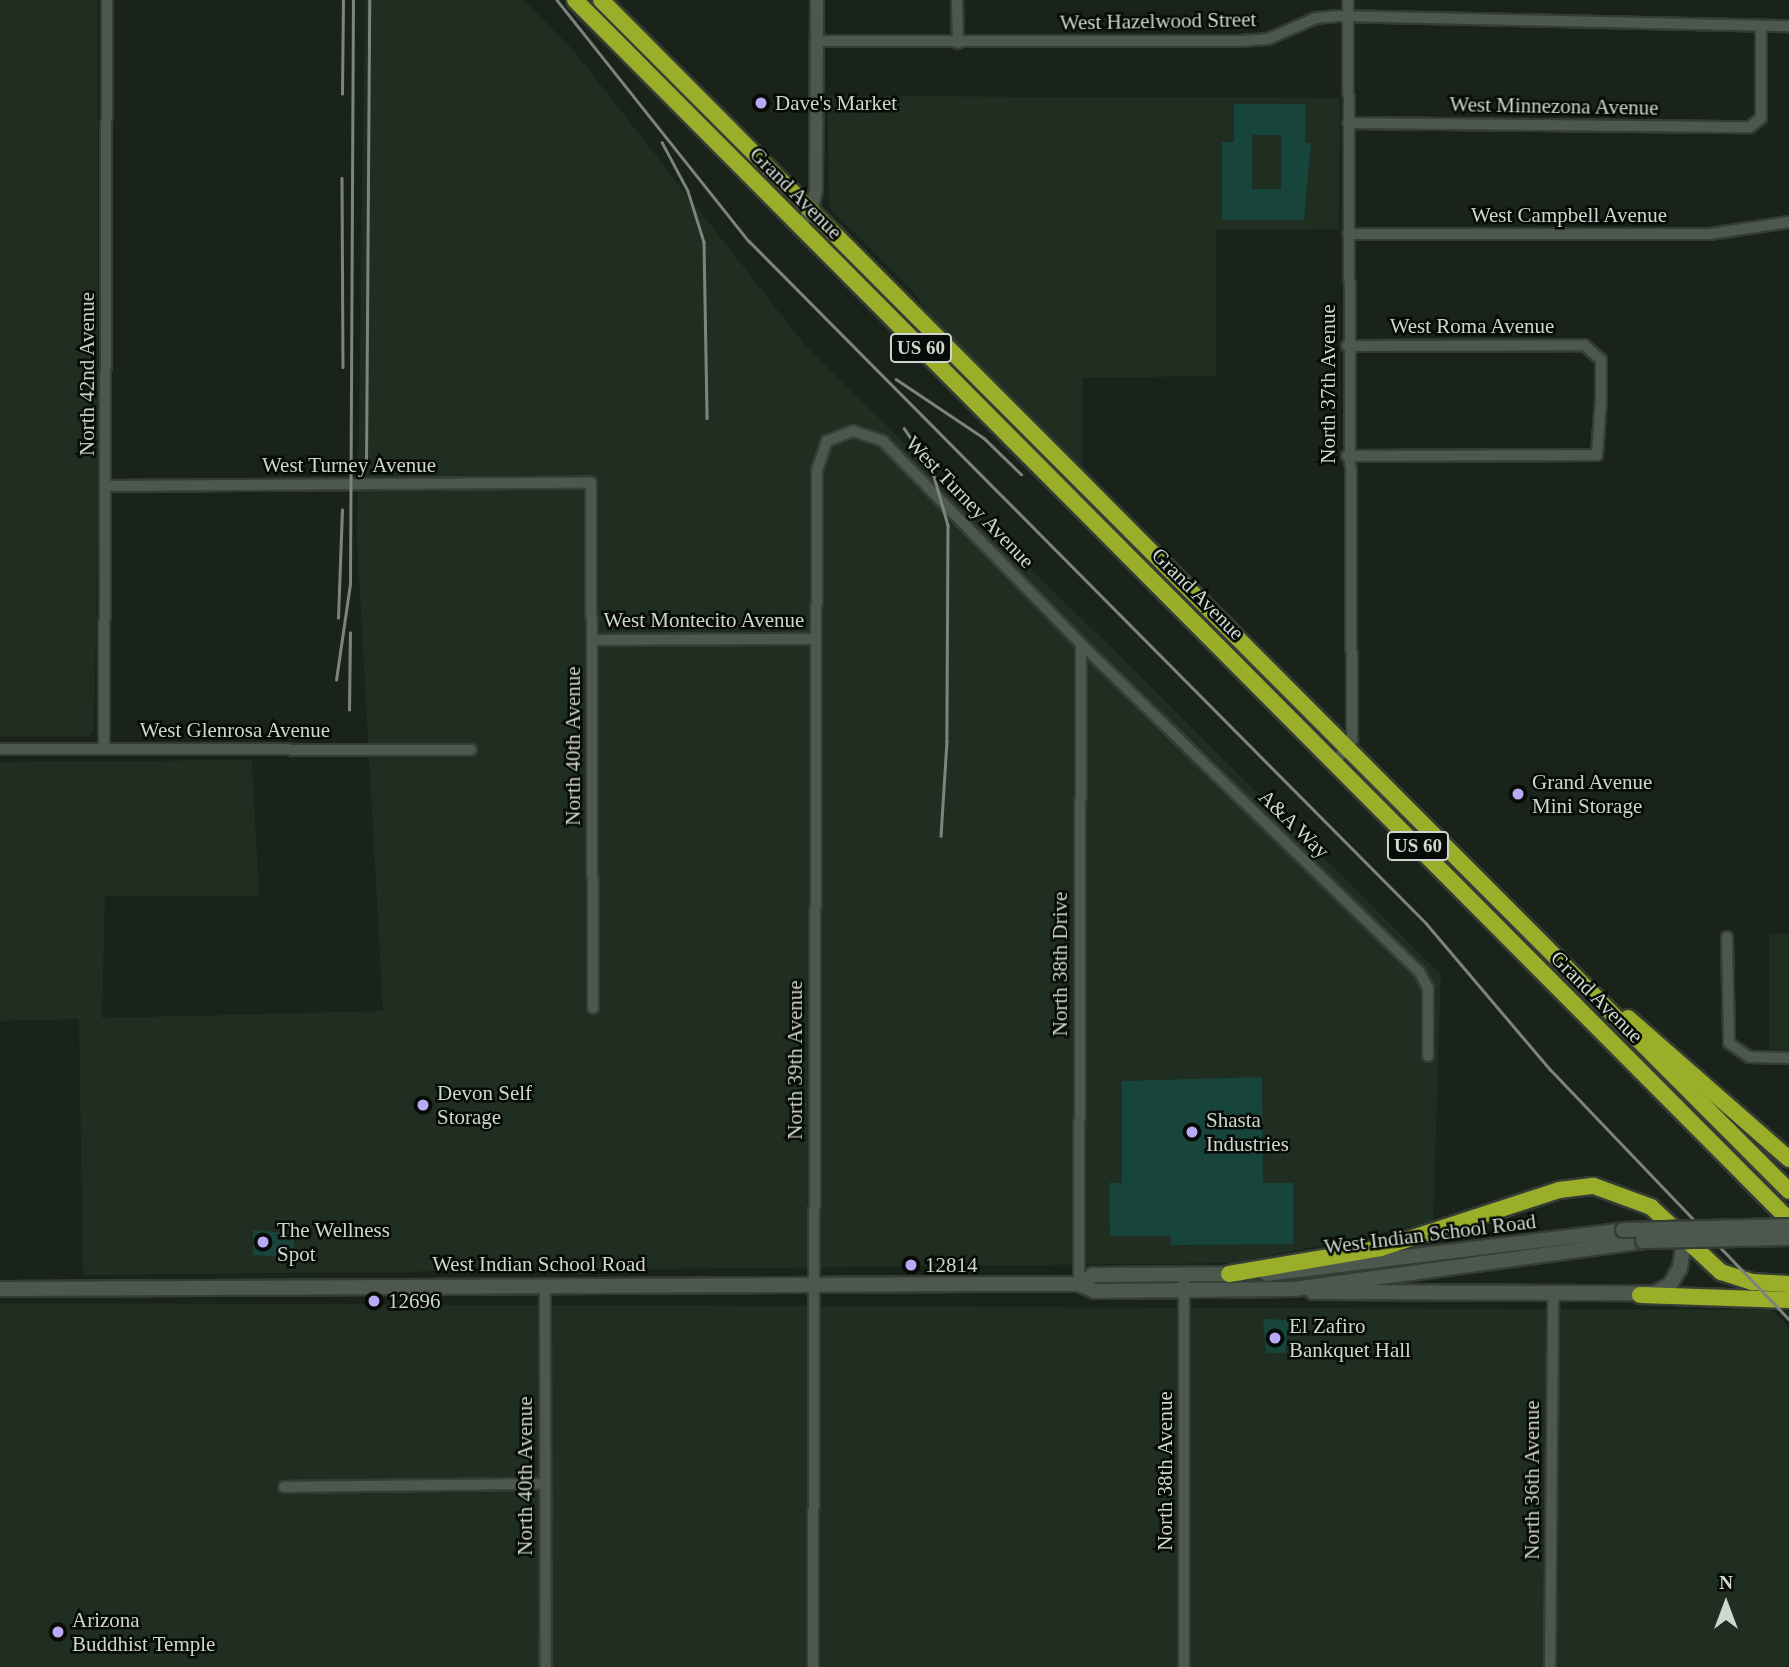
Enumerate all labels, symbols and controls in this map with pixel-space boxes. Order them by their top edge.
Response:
street label: West Hazelwood Street [1060,7,1256,35]
place label: Dave's Market [775,90,897,116]
street label: West Minnezona Avenue [1449,92,1659,120]
marker: Dave's Market [753,95,769,111]
street label: Grand Avenue [744,141,848,245]
street label: West Campbell Avenue [1470,202,1668,228]
street label: North 42nd Avenue [74,291,100,457]
street label: North 37th Avenue [1315,304,1341,464]
street label: West Roma Avenue [1389,313,1555,339]
road number: US 60 [890,332,953,364]
street label: West Turney Avenue [900,430,1040,574]
street label: West Turney Avenue [261,452,437,478]
street label: Grand Avenue [1146,542,1250,646]
street label: West Montecito Avenue [603,607,805,633]
street label: North 40th Avenue [560,666,586,826]
street label: West Glenrosa Avenue [139,717,331,743]
place label: Grand Avenue Mini Storage [1532,769,1653,819]
street label: A&A Way [1253,784,1335,864]
marker: Grand Avenue Mini Storage [1510,786,1526,802]
road number: US 60 [1386,831,1450,862]
street label: North 38th Drive [1047,892,1073,1036]
street label: Grand Avenue [1545,945,1649,1049]
street label: North 39th Avenue [782,980,808,1140]
place label: Devon Self Storage [437,1080,532,1130]
marker: Devon Self Storage [415,1097,431,1113]
place label: Shasta Industries [1206,1107,1289,1157]
marker: Shasta Industries [1184,1124,1200,1140]
street label: West Indian School Road [1322,1208,1538,1260]
place label: The Wellness Spot [277,1217,390,1267]
marker: The Wellness Spot [255,1234,271,1250]
street label: West Indian School Road [432,1251,646,1277]
place label: 12814 [925,1252,978,1278]
marker: 12814 [903,1257,919,1273]
place label: 12696 [388,1288,440,1314]
marker: 12696 [366,1293,382,1309]
place label: El Zafiro Bankquet Hall [1289,1313,1411,1363]
marker: El Zafiro Bankquet Hall [1267,1330,1283,1346]
street label: North 38th Avenue [1152,1391,1178,1551]
street label: North 40th Avenue [512,1396,538,1556]
street label: North 36th Avenue [1519,1400,1545,1560]
north arrow [1691,1569,1761,1639]
text: N [1719,1572,1733,1593]
place label: Arizona Buddhist Temple [72,1607,216,1657]
marker: Arizona Buddhist Temple [50,1624,66,1640]

